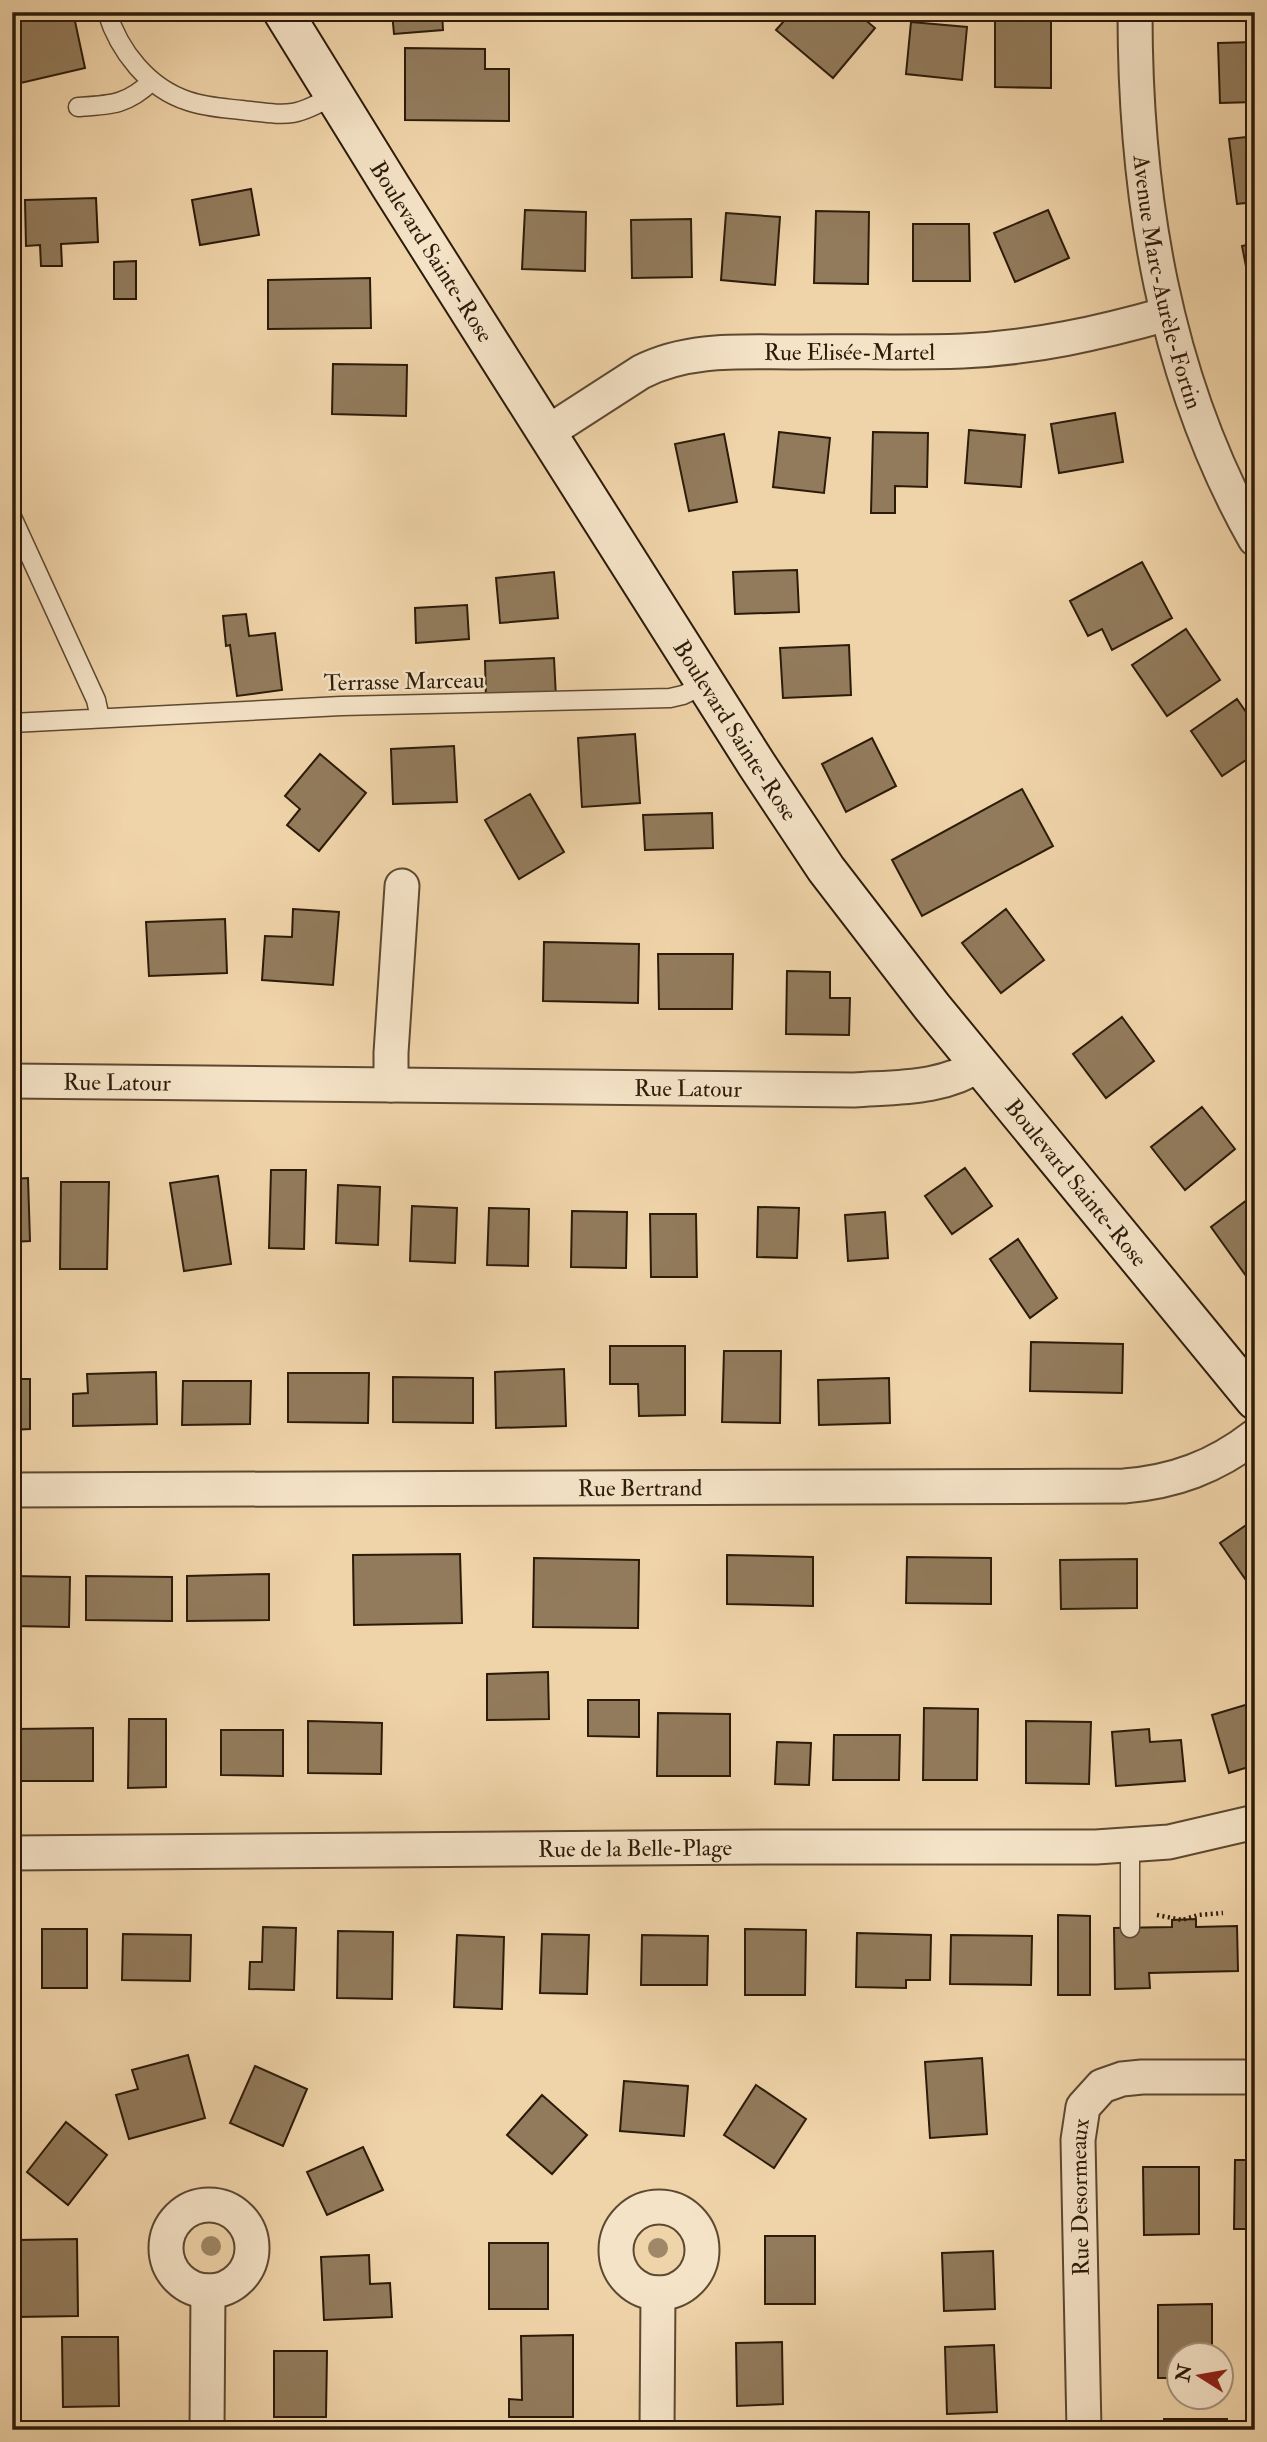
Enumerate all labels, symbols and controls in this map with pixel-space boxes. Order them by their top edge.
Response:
street label: Avenue Marc-Aurèle-Fortin [1126,153,1209,413]
street label: Boulevard Sainte-Rose [363,156,500,348]
street label: Rue Elisée-Martel [764,338,935,367]
street label: Boulevard Sainte-Rose [667,635,804,827]
street label: Terrasse Marceau [323,666,485,697]
street label: Rue Latour [63,1068,171,1098]
street label: Rue Latour [634,1074,742,1104]
street label: Boulevard Sainte-Rose [998,1093,1154,1273]
street label: Rue Bertrand [578,1474,702,1503]
street label: Rue de la Belle-Plage [538,1833,733,1864]
street label: Rue Desormeaux [1064,2116,1096,2276]
north arrow [1166,2340,1236,2410]
text: N [1171,2361,1198,2385]

